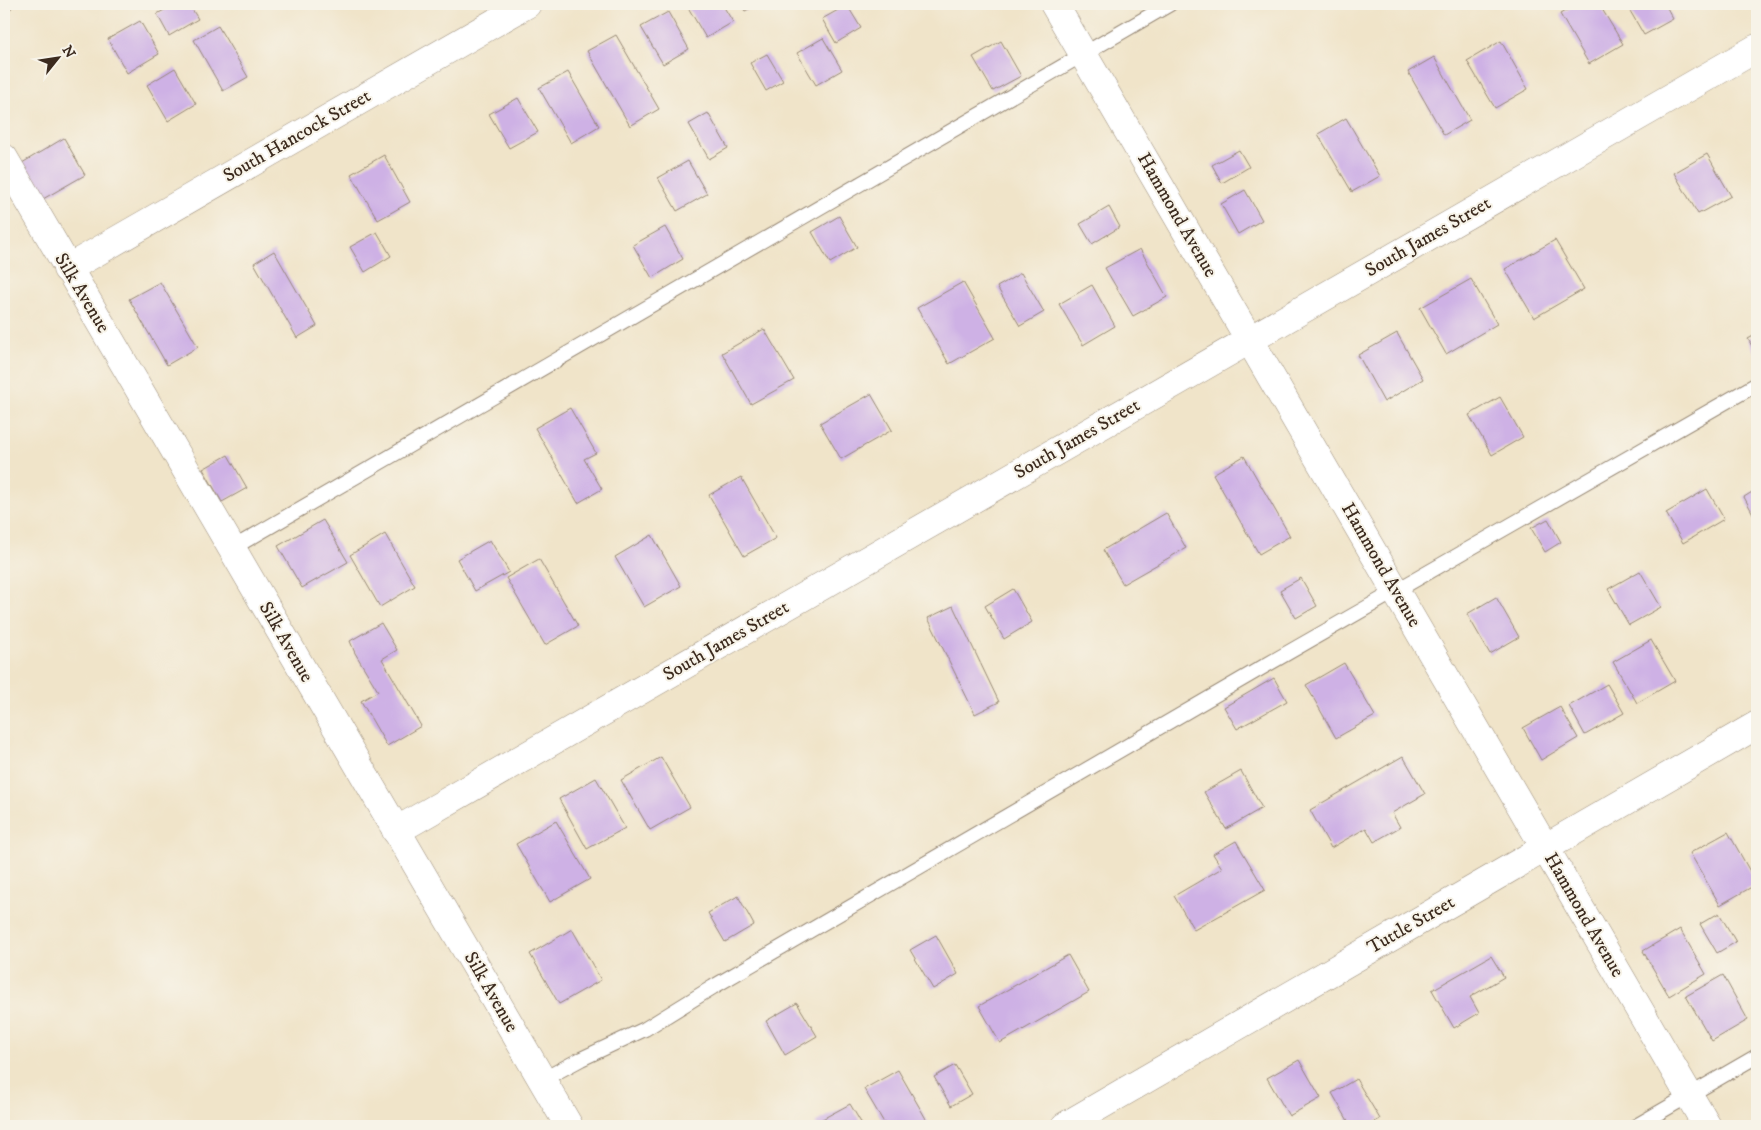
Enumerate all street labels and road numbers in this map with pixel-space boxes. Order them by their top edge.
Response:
street label: South Hancock Street [219,84,375,188]
street label: Hammond Avenue [1132,149,1222,281]
street label: South James Street [1361,192,1495,282]
street label: Silk Avenue [49,249,115,337]
street label: South James Street [1010,394,1144,484]
street label: Hammond Avenue [1336,499,1426,631]
street label: South James Street [659,596,793,686]
street label: Silk Avenue [254,598,318,686]
street label: Hammond Avenue [1539,849,1629,981]
street label: Tuttle Street [1363,891,1459,959]
street label: Silk Avenue [459,948,523,1036]

